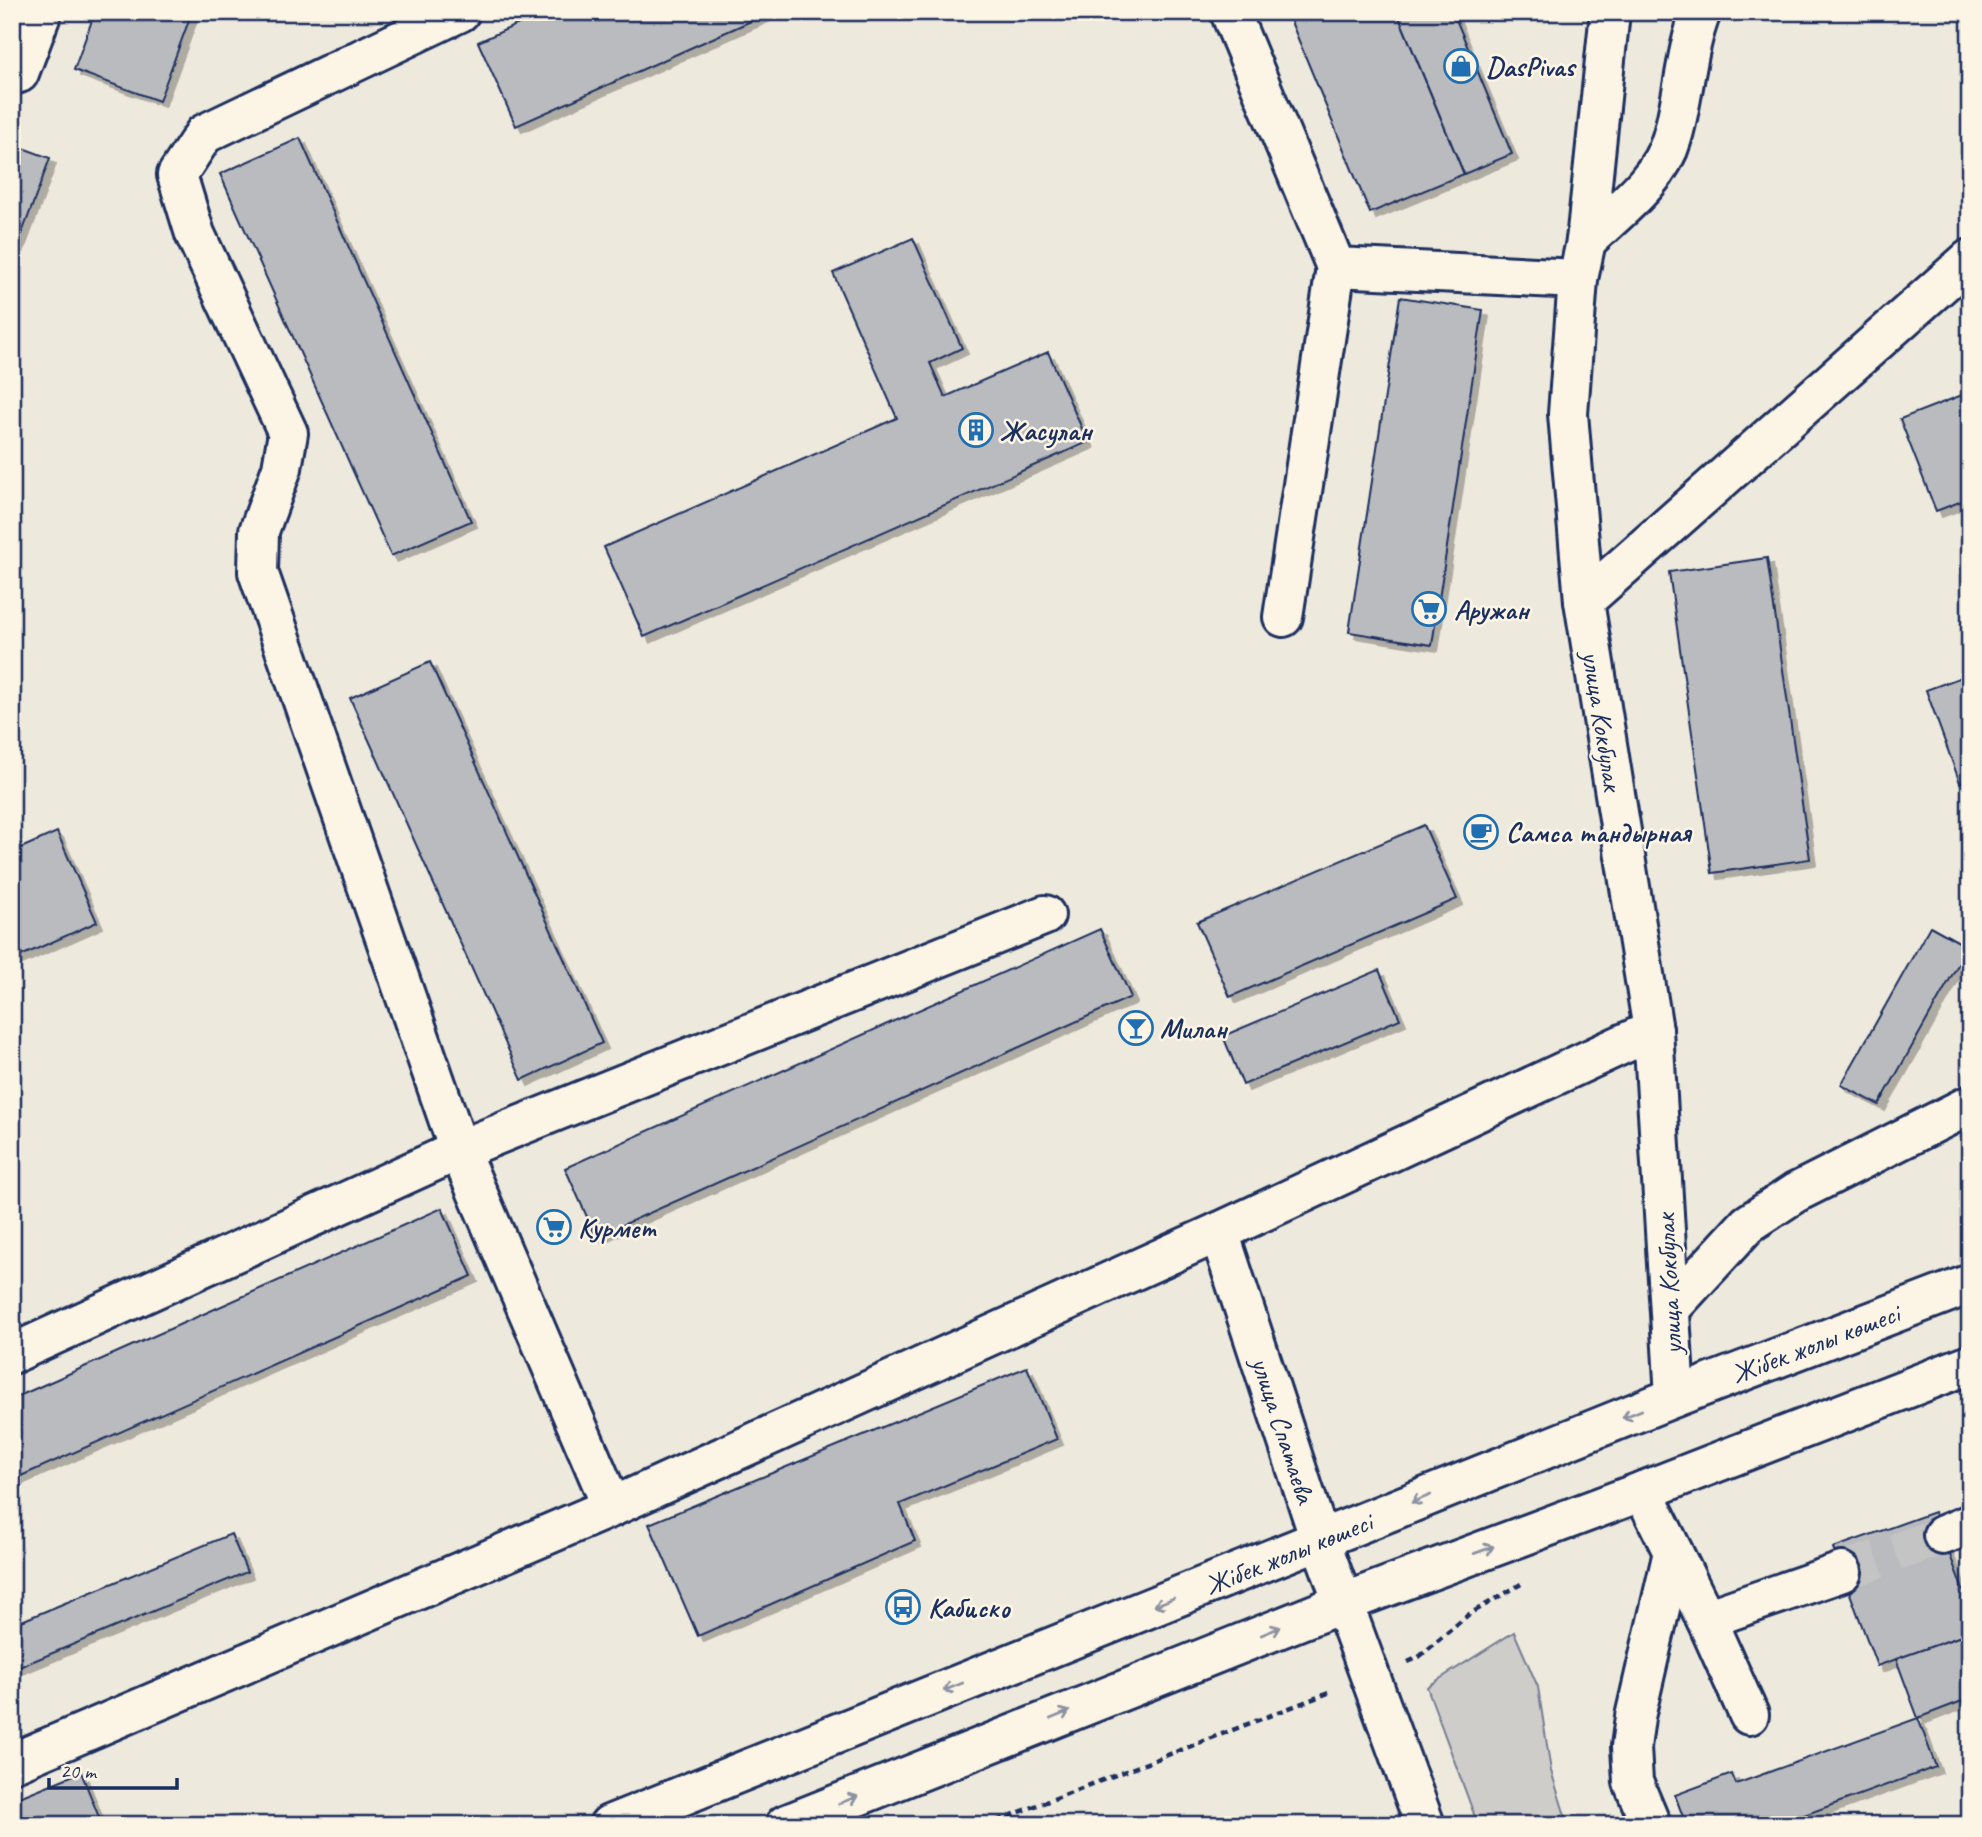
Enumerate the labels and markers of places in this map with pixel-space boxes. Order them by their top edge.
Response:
shop icon: DasPivas [1442,47,1480,85]
place label: DasPivas [1486,49,1577,84]
building icon: Жасулан [957,411,995,449]
place label: Жасулан [1000,413,1094,449]
supermarket icon: Аружан [1410,590,1448,628]
place label: Аружан [1454,592,1531,627]
cafe icon: Самса тандырная [1462,813,1500,851]
place label: Самса тандырная [1506,815,1693,850]
bar icon: Милан [1117,1009,1155,1047]
place label: Милан [1160,1011,1228,1046]
supermarket icon: Курмет [535,1208,573,1246]
place label: Курмет [578,1210,657,1245]
bus stop icon: Кабиско [884,1588,922,1626]
place label: Кабиско [928,1590,1012,1625]

